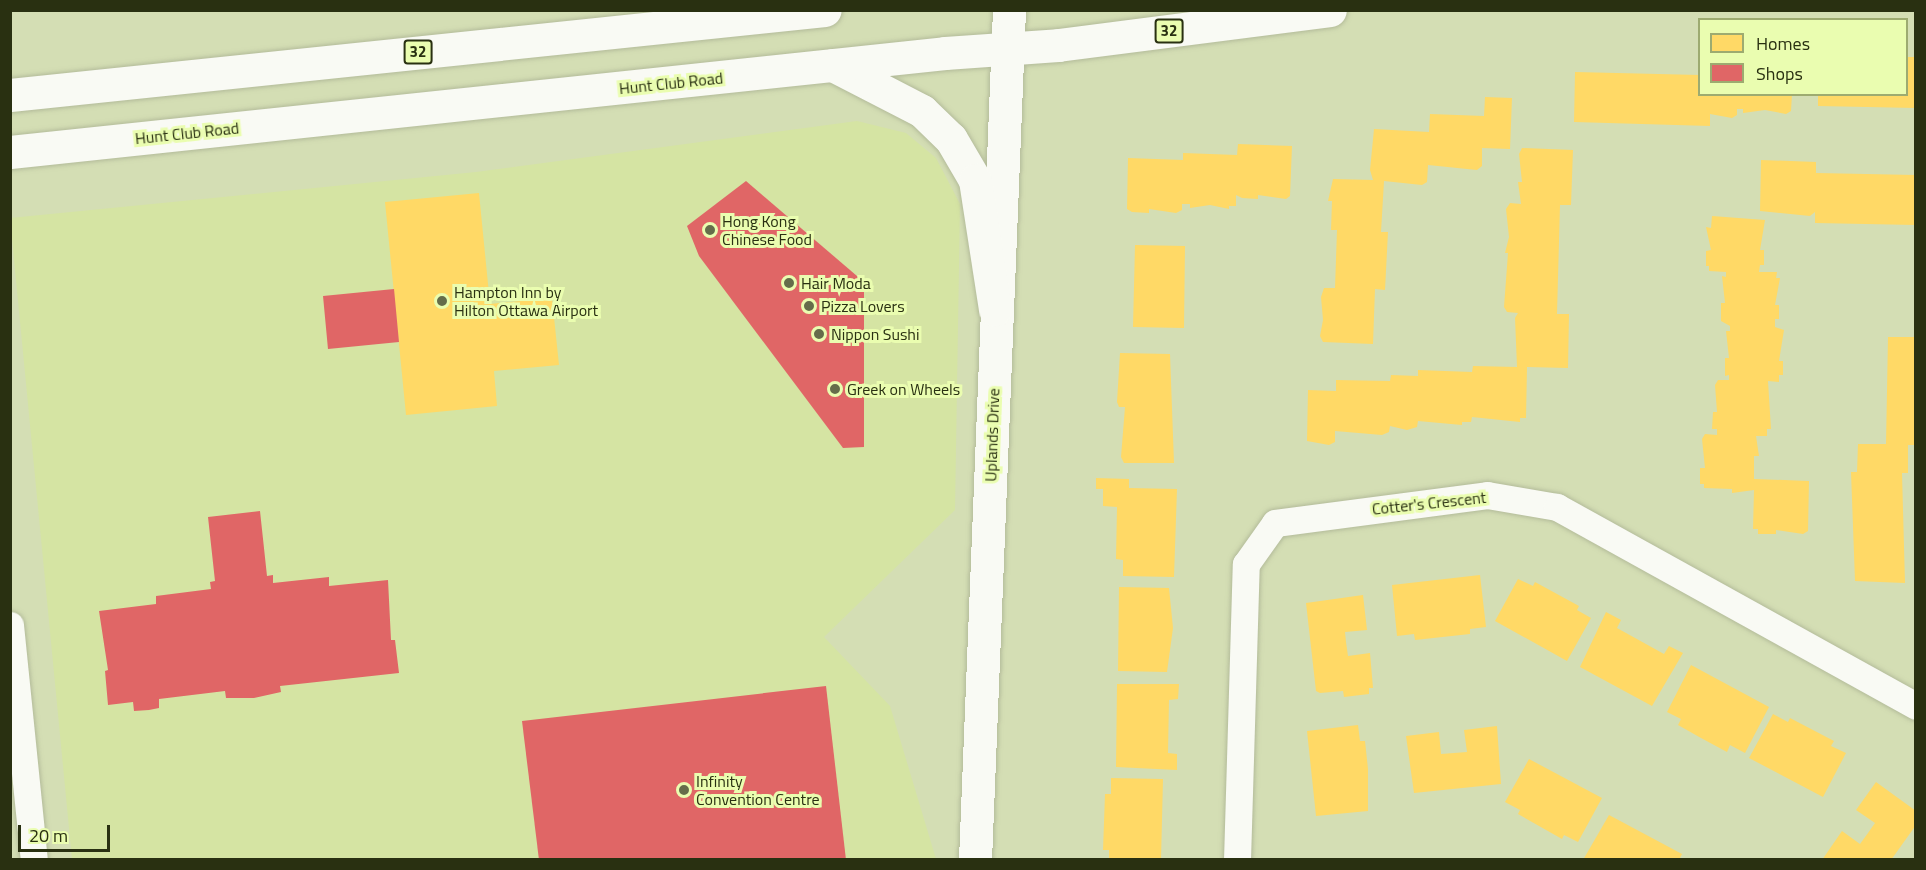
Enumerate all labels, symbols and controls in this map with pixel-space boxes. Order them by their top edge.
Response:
legend [1698,18,1908,96]
road number: 32 [1154,19,1184,43]
text: Homes [1756,30,1810,57]
road number: 32 [403,40,433,64]
text: Shops [1756,60,1803,87]
street label: Hunt Club Road [618,68,724,98]
street label: Hunt Club Road [134,118,240,148]
place label: Hong Kong Chinese Food [722,211,812,249]
marker: Hong Kong Chinese Food [703,223,717,237]
place label: Hair Moda [801,273,871,293]
marker: Hair Moda [782,276,796,290]
place label: Hampton Inn by Hilton Ottawa Airport [454,282,598,320]
marker: Hampton Inn by Hilton Ottawa Airport [435,294,449,308]
place label: Pizza Lovers [821,296,905,316]
marker: Pizza Lovers [802,299,816,313]
place label: Nippon Sushi [831,324,919,344]
marker: Nippon Sushi [812,327,826,341]
place label: Greek on Wheels [847,379,960,399]
marker: Greek on Wheels [828,382,842,396]
street label: Uplands Drive [981,388,1003,482]
street label: Cotter's Crescent [1371,487,1487,519]
place label: Infinity Convention Centre [696,771,820,809]
marker: Infinity Convention Centre [677,783,691,797]
scale bar [21,813,112,851]
text: 20 m [29,822,68,849]

